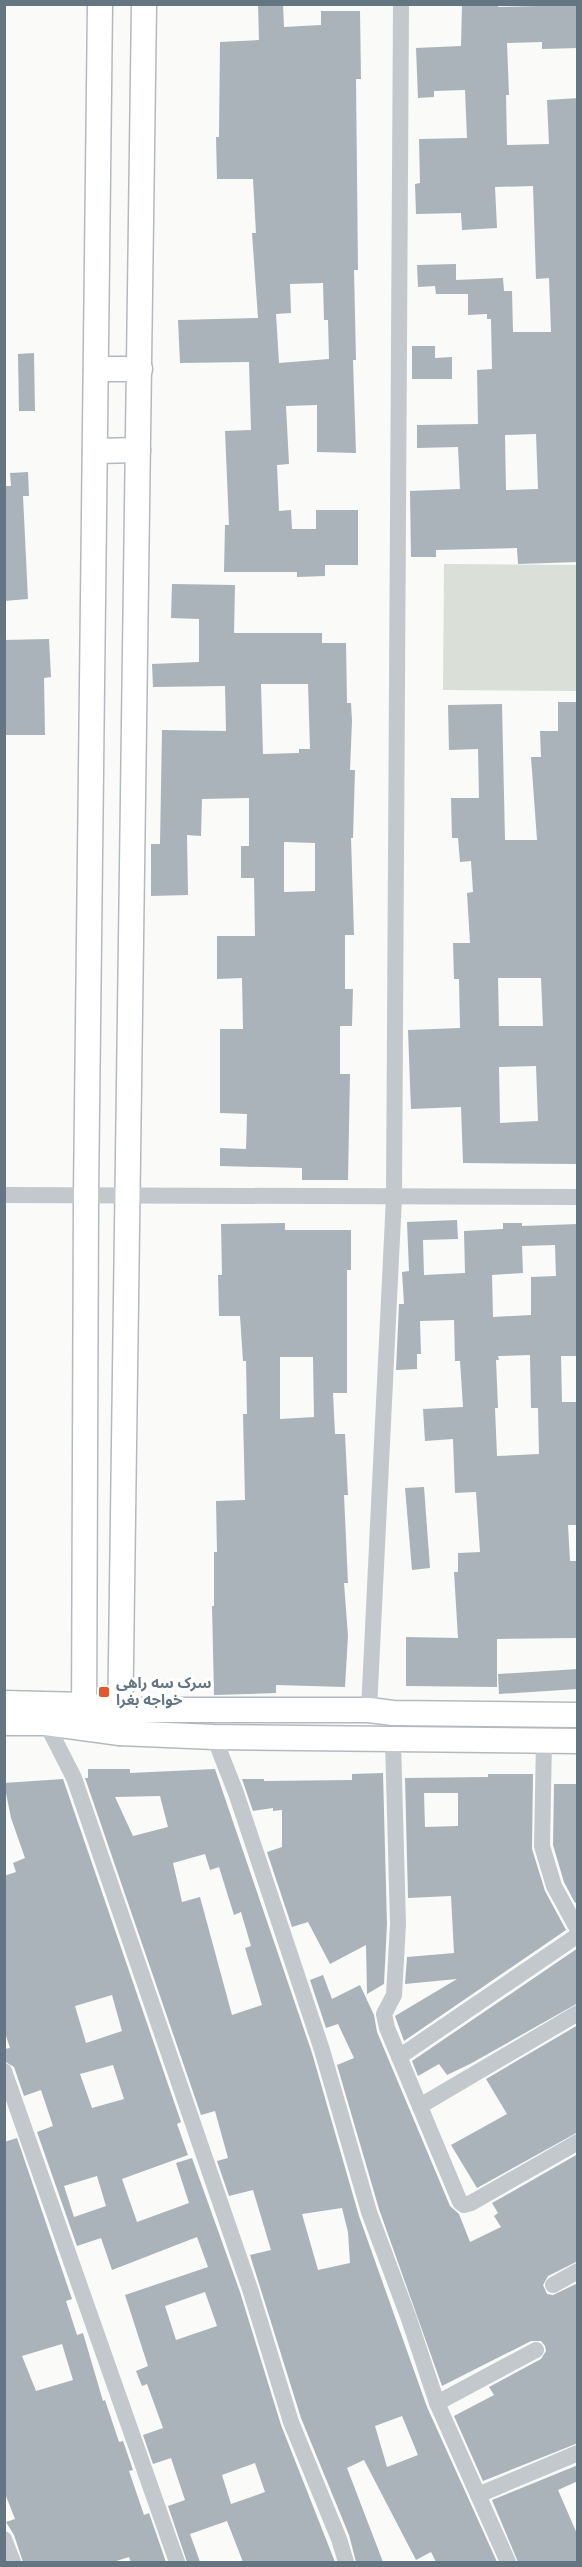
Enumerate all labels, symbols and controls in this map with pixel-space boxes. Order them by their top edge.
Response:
place label: سرک سه راهی خواجه بغرا [116,1673,212,1709]
marker: سرک سه راهی خواجه بغرا [97,1685,111,1699]

